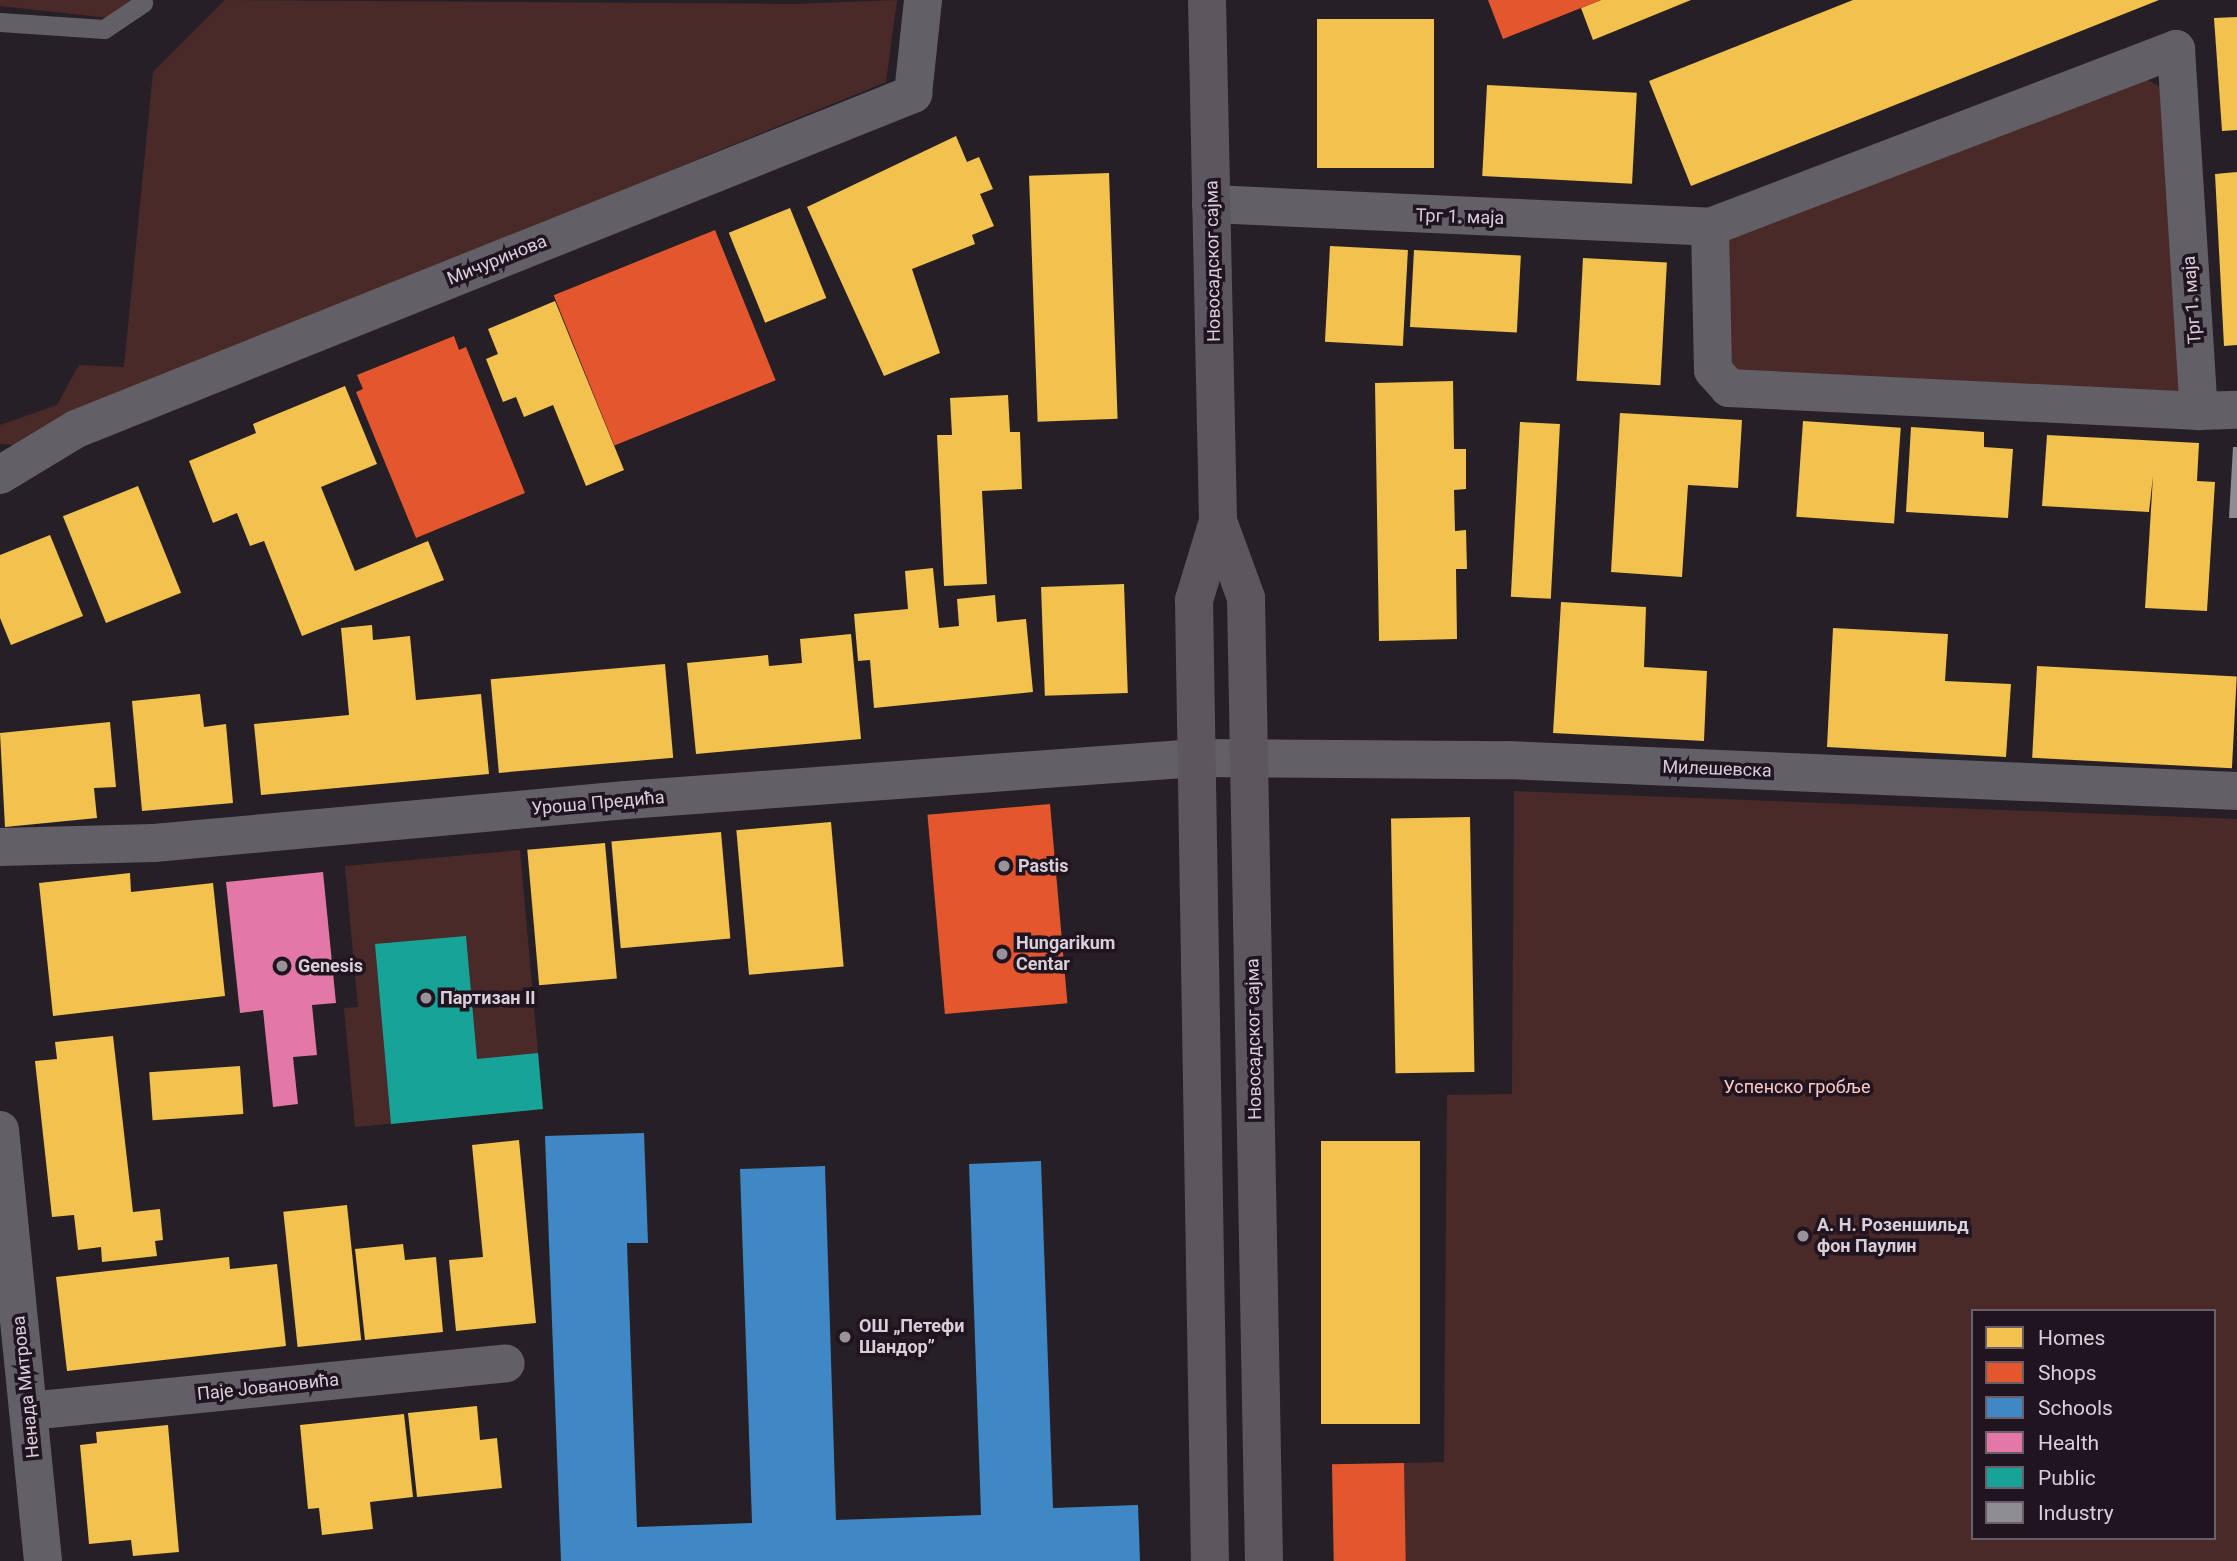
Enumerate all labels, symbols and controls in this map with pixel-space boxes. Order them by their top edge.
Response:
street label: Новосадског сајма [1201,180,1225,342]
street label: Трг 1. маја [1415,205,1505,229]
street label: Мичуринова [444,230,550,290]
street label: Трг 1. маја [2178,255,2206,345]
street label: Милешевска [1662,756,1772,782]
street label: Уроша Предића [531,786,665,820]
place label: Pastis [1018,855,1068,877]
marker: Pastis [996,858,1012,874]
place label: Hungarikum Centar [1016,933,1115,976]
marker: Hungarikum Centar [994,946,1010,962]
place label: Genesis [298,955,363,977]
marker: Genesis [272,956,292,976]
street label: Новосадског сајма [1242,958,1266,1120]
place label: Партизан II [440,987,535,1009]
marker: Партизан II [418,990,434,1006]
park label: Успенско гробље [1724,1076,1870,1098]
place label: А. Н. Розеншильд фон Паулин [1817,1215,1969,1258]
marker: А. Н. Розеншильд фон Паулин [1795,1228,1811,1244]
legend [1971,1309,2216,1540]
street label: Ненада Митрова [8,1315,44,1459]
place label: ОШ „Петефи Шандор” [859,1316,964,1358]
text: Homes [2038,1326,2105,1350]
marker: ОШ „Петефи Шандор” [837,1329,853,1345]
text: Shops [2038,1361,2097,1385]
street label: Паје Јовановића [196,1369,340,1405]
text: Schools [2038,1396,2113,1420]
text: Health [2038,1431,2099,1455]
text: Public [2038,1466,2096,1490]
text: Industry [2038,1501,2114,1525]

